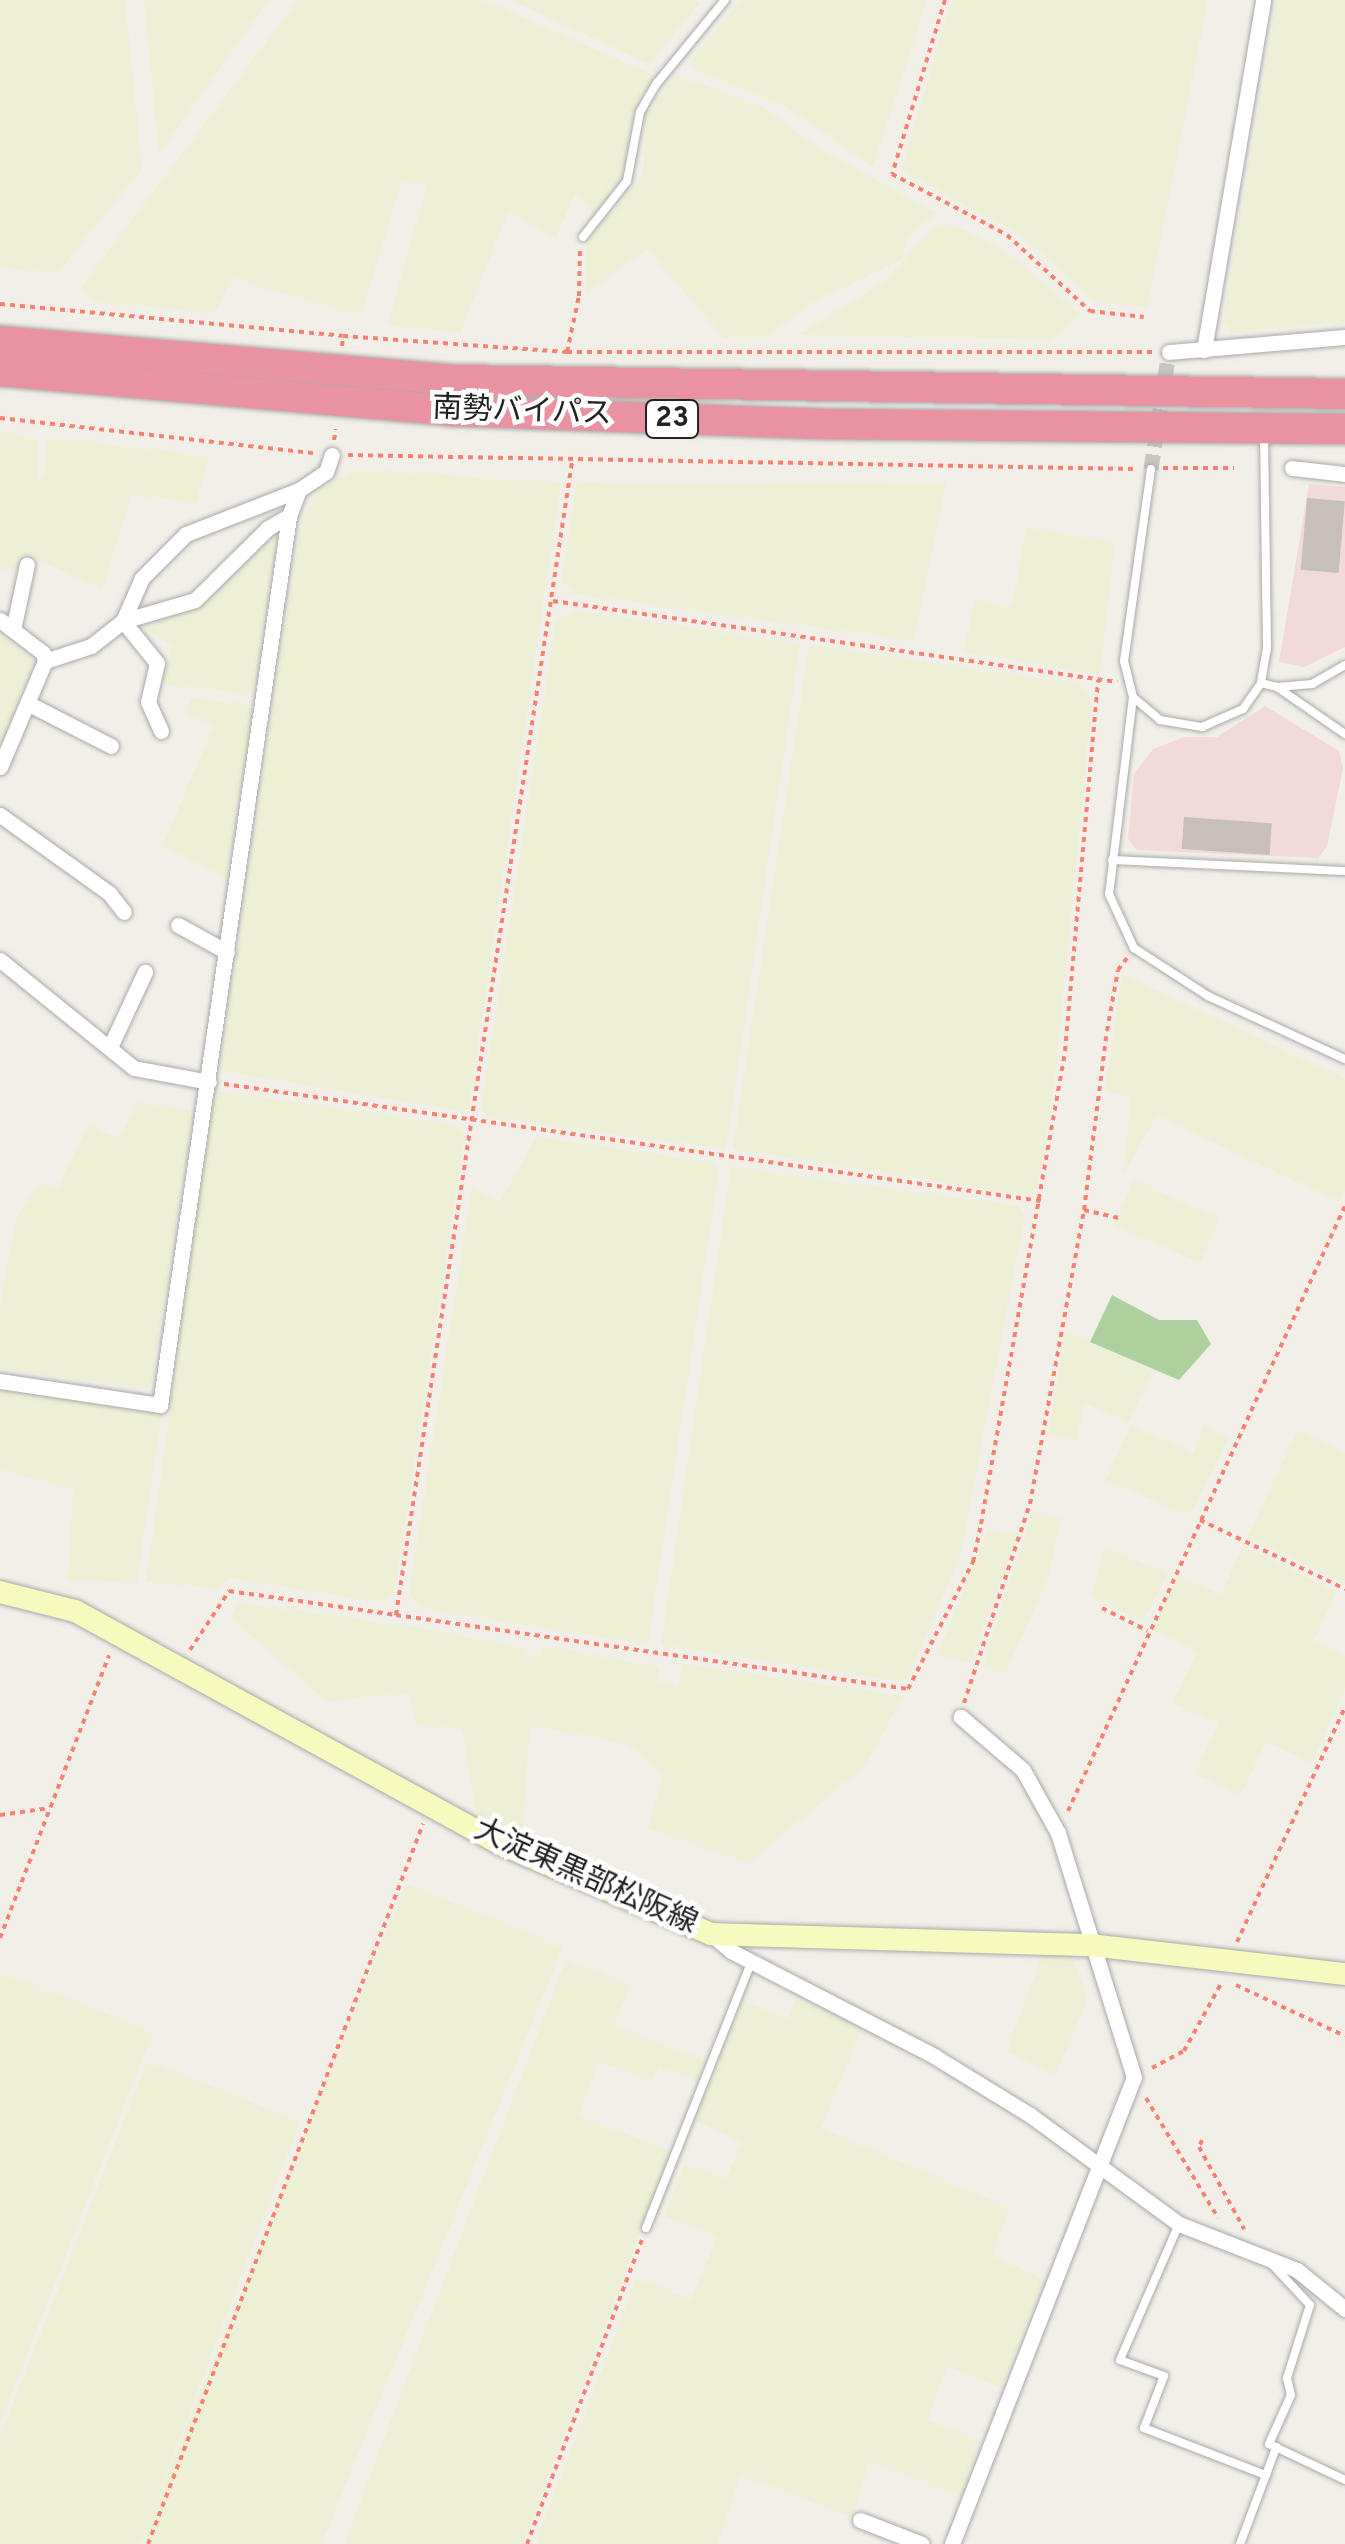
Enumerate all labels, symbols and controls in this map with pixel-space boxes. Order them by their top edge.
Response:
street label: 南勢バイパス [431,392,613,434]
road number: 23 [644,396,700,442]
street label: 大淀東黒部松阪線 [468,1813,702,1943]

